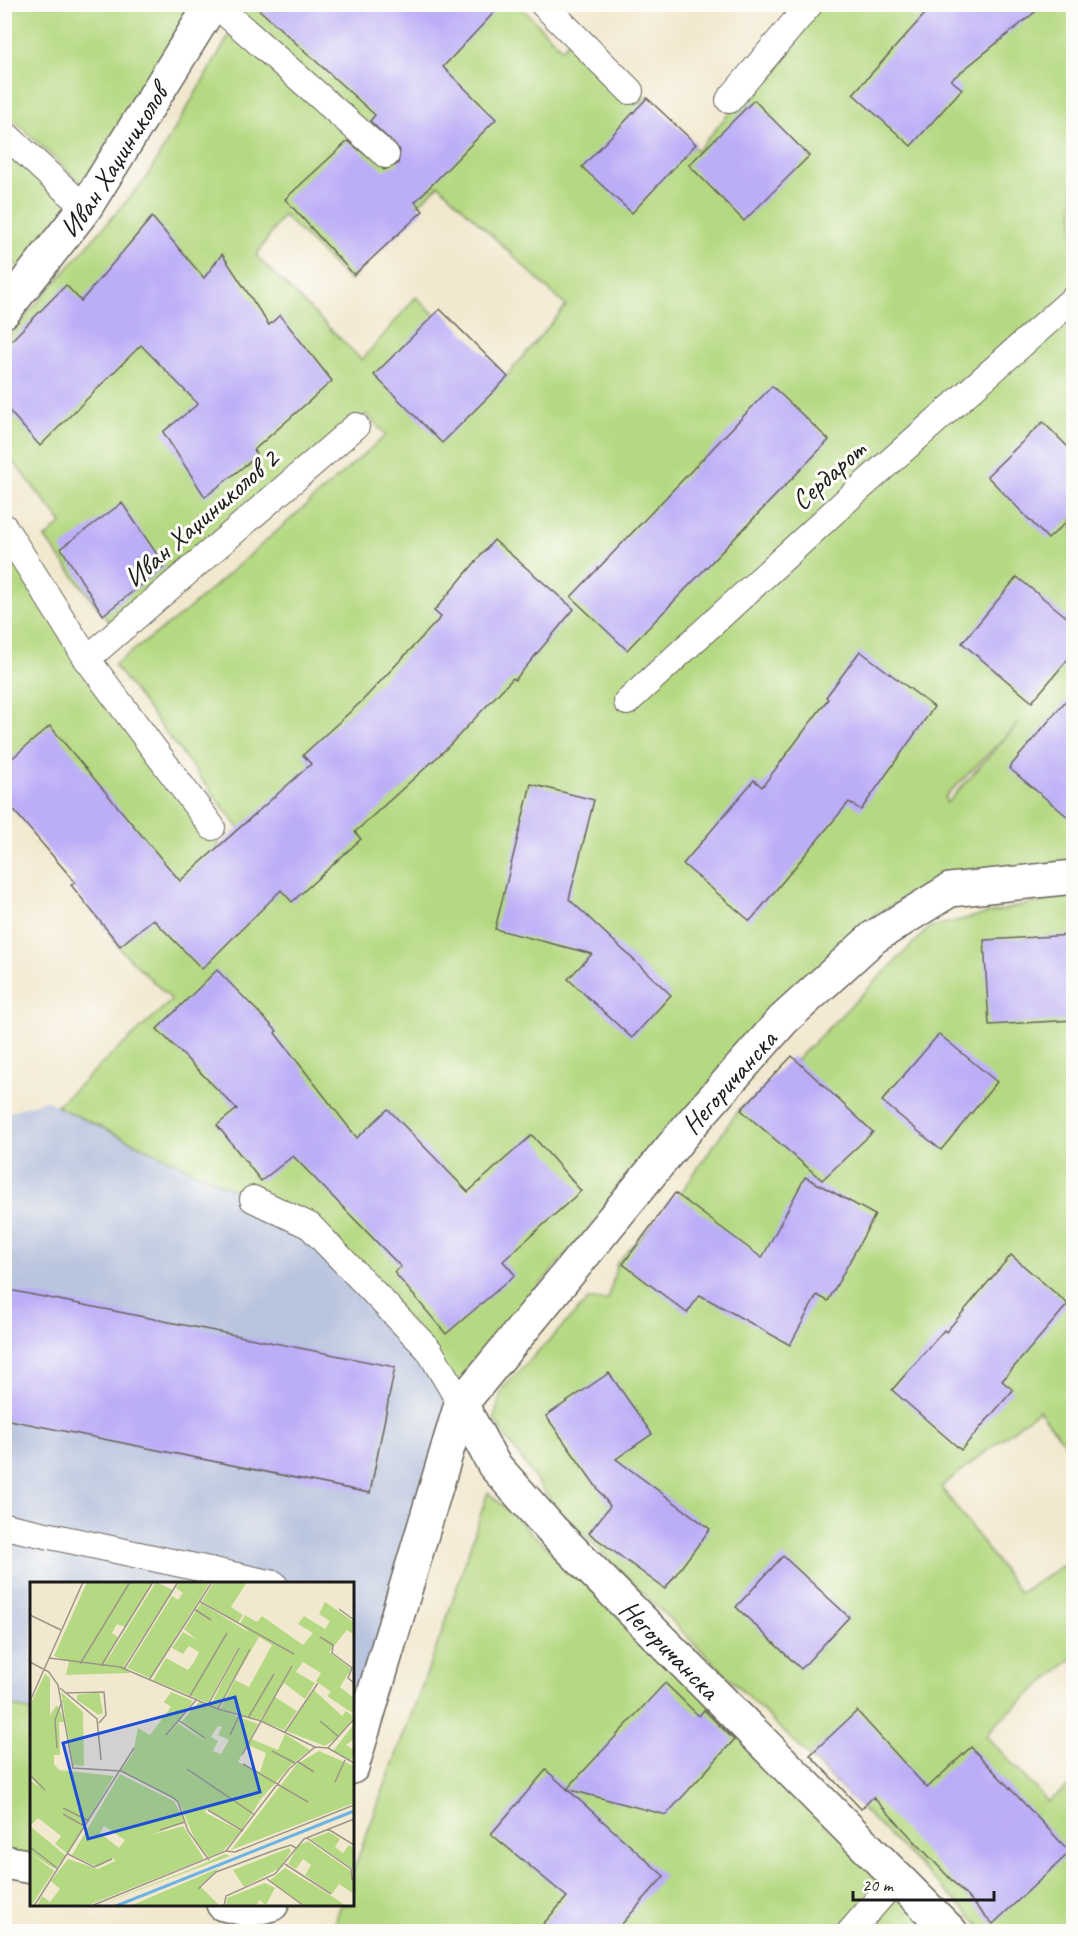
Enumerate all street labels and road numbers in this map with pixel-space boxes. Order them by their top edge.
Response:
street label: Иван Хаџиниколов [51,73,178,244]
street label: Сердарот [784,431,874,517]
street label: Иван Хаџиниколов 2 [117,440,287,595]
street label: Негоричанска [673,1021,785,1141]
street label: Негоричанска [613,1591,729,1708]

